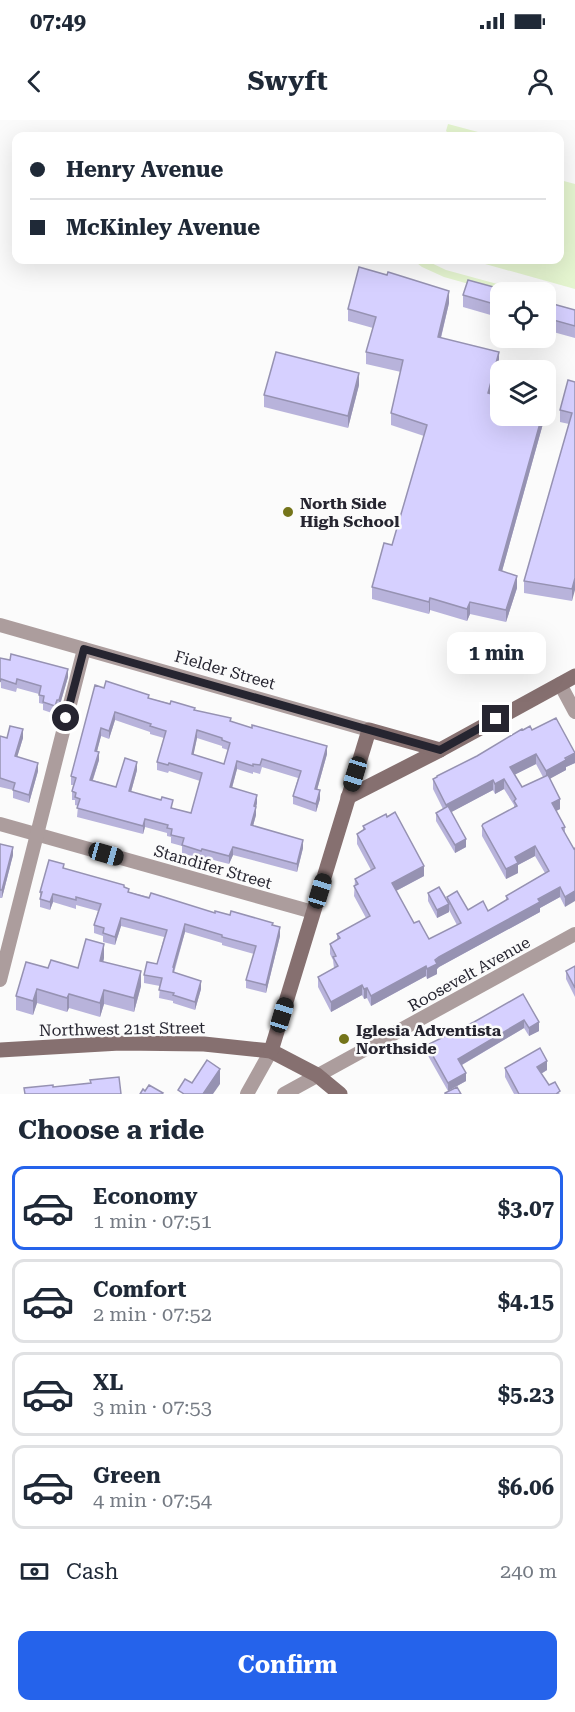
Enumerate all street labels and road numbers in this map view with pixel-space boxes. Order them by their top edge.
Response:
street label: Fielder Street [172,647,278,693]
street label: Standifer Street [152,841,274,893]
street label: Roosevelt Avenue [405,932,534,1015]
street label: Northwest 21st Street [39,1018,205,1040]

